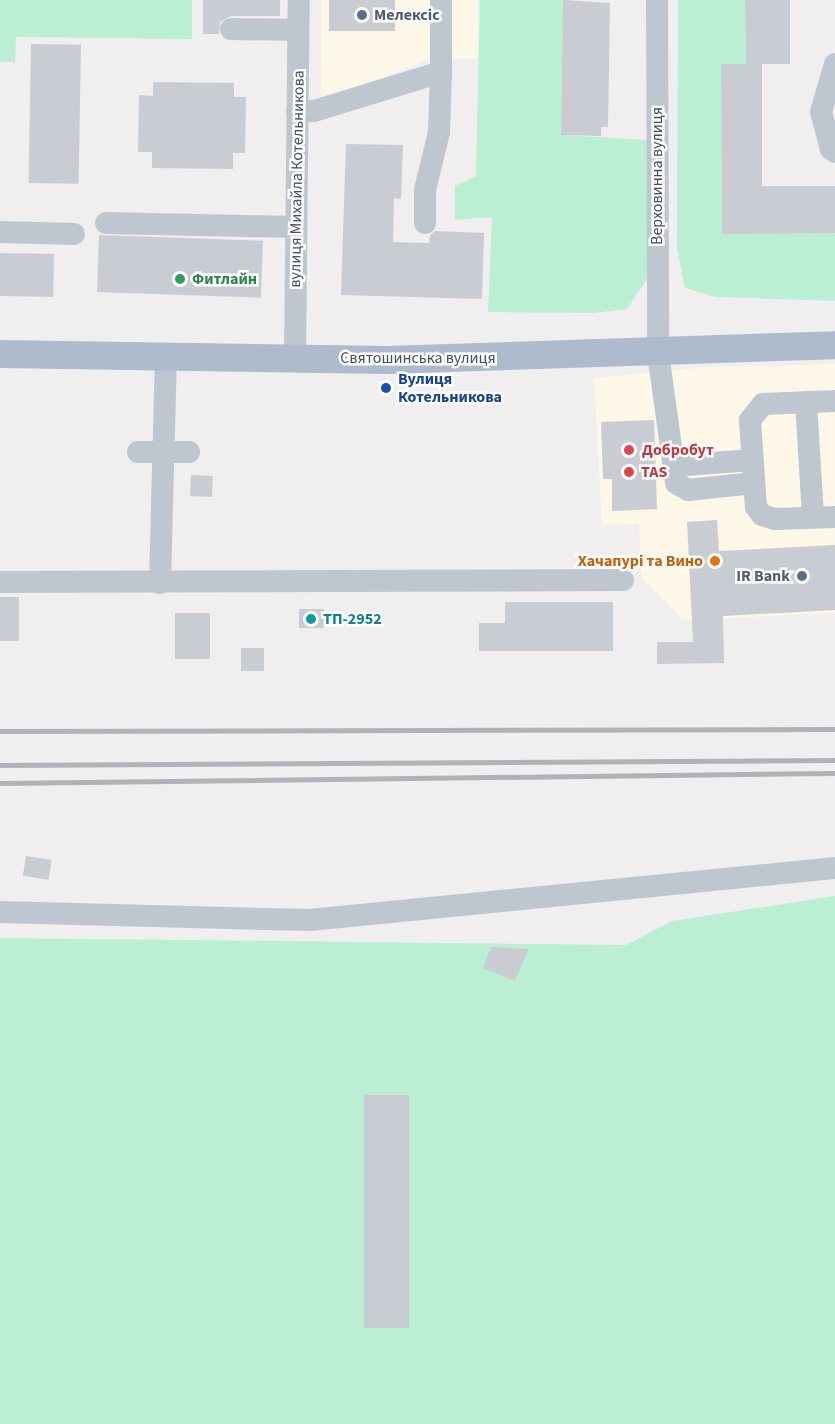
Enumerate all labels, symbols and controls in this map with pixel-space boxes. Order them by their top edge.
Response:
place label: Мелексіc [374,5,440,25]
marker: Мелексіc [355,8,369,22]
street label: вулиця Михайла Котельникова [286,70,308,288]
street label: Верховинна вулиця [647,107,667,245]
place label: Фитлайн [192,269,257,289]
marker: Фитлайн [173,272,187,286]
street label: Святошинська вулиця [340,348,496,368]
place label: Вулиця Котельникова [398,369,502,407]
marker: Вулиця Котельникова [379,381,393,395]
place label: Добробут [642,440,714,460]
marker: Добробут [620,441,638,459]
place label: TAS [641,462,667,482]
marker: TAS [622,465,636,479]
place label: Хачапурі та Вино [578,551,703,571]
marker: Хачапурі та Вино [708,554,722,568]
place label: IR Bank [736,566,790,586]
marker: IR Bank [795,569,809,583]
place label: ТП-2952 [323,609,382,629]
marker: ТП-2952 [304,612,318,626]

